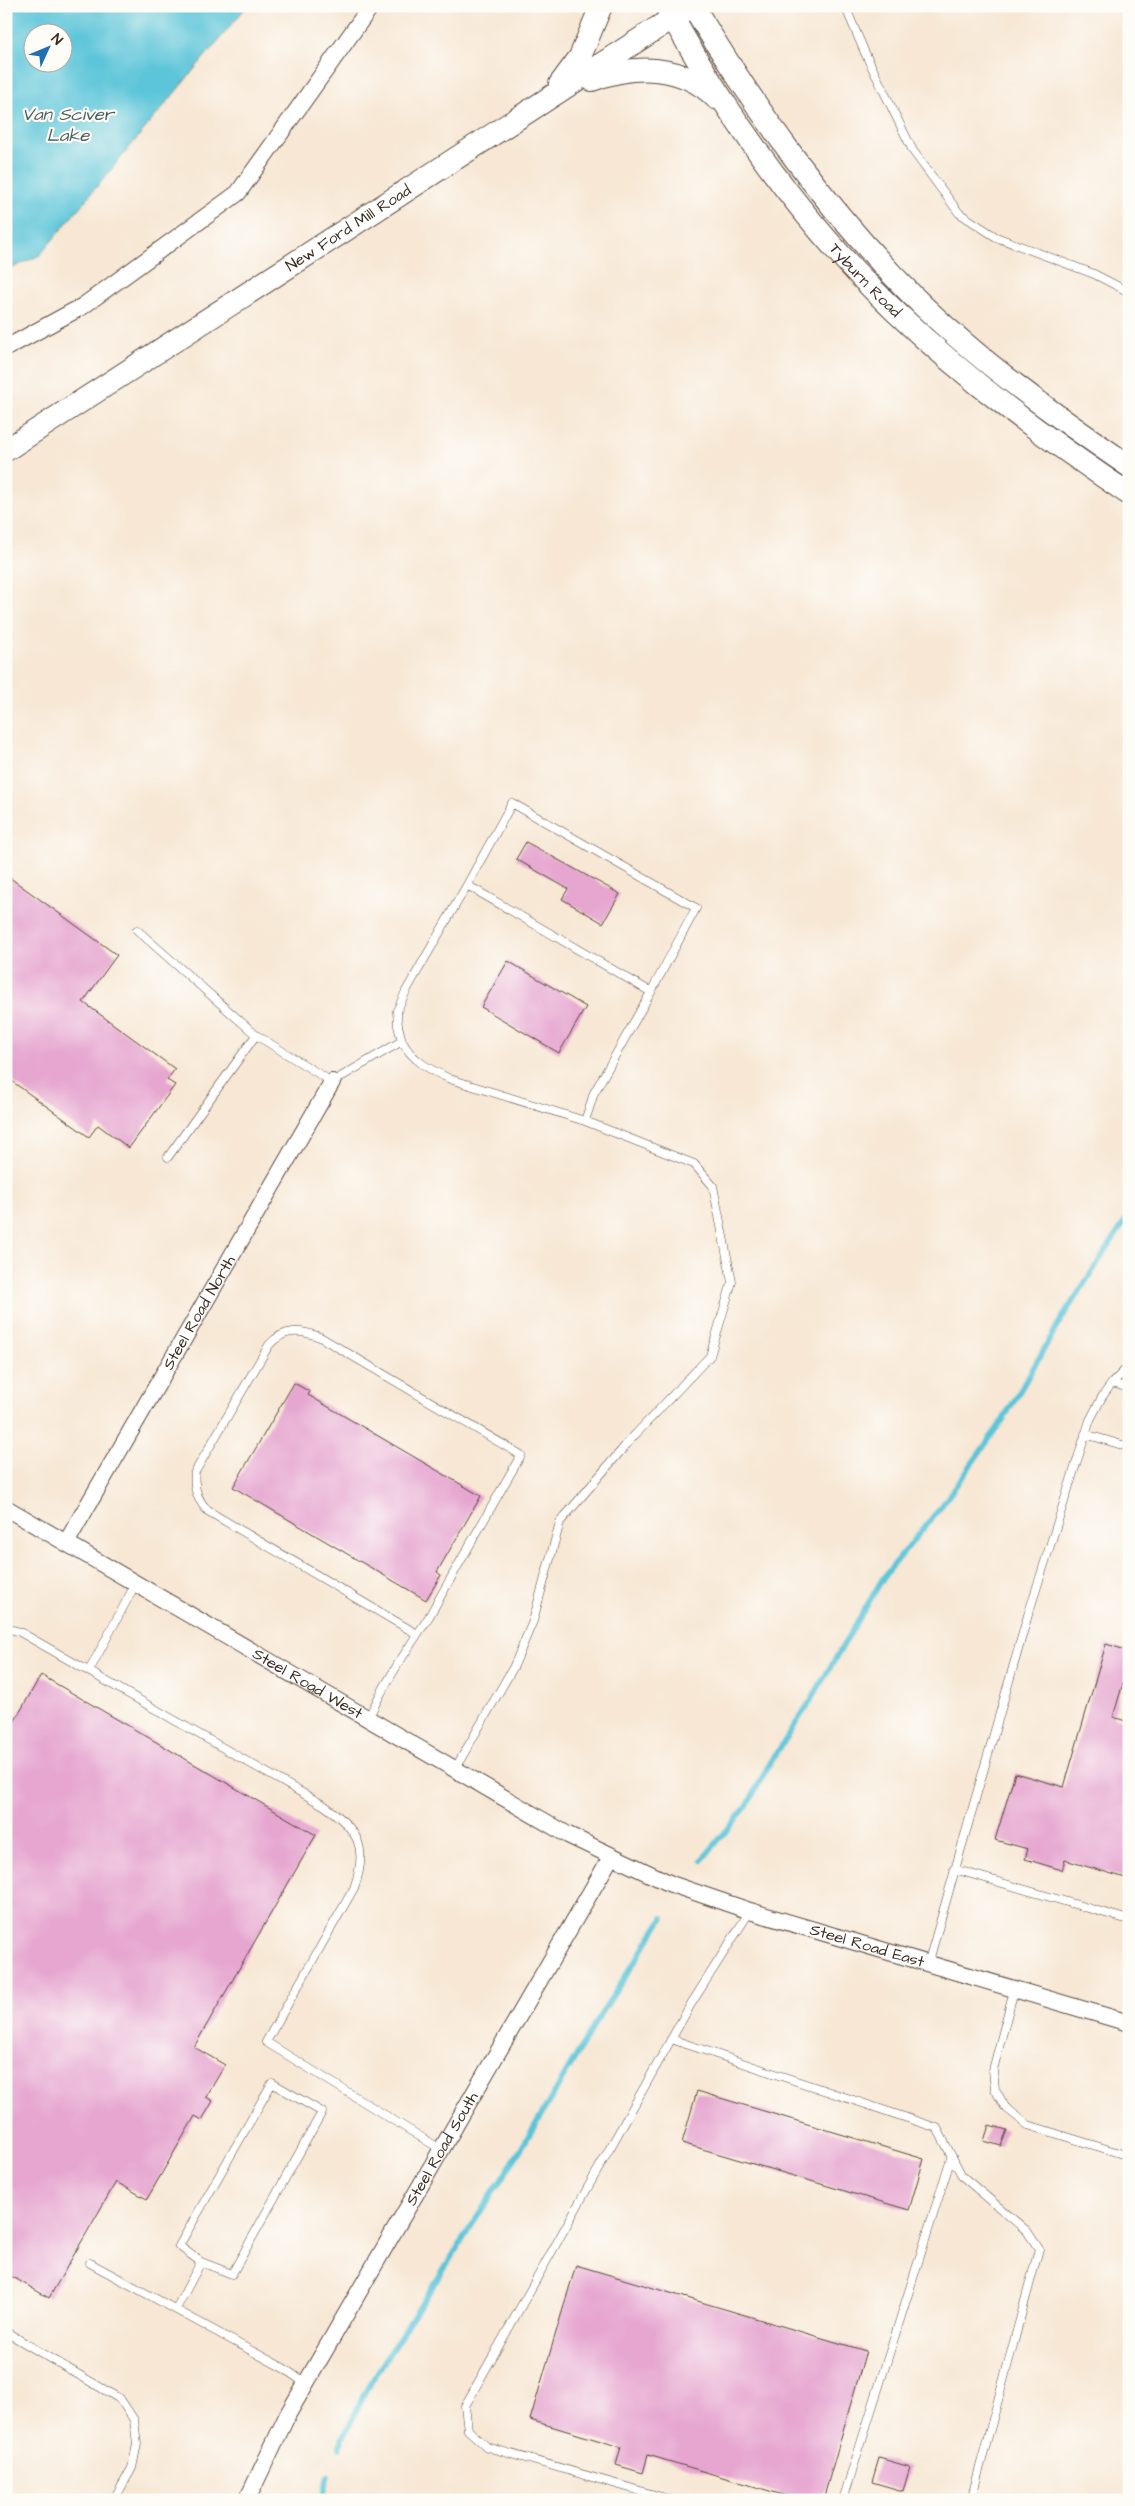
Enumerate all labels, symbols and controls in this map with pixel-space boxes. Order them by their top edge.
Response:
north arrow [22,22,72,72]
text: N [46,30,67,50]
water label: Van Sciver Lake [22,102,116,148]
street label: New Ford Mill Road [281,179,415,277]
street label: Tyburn Road [824,238,906,323]
street label: Steel Road North [157,1251,241,1374]
street label: Steel Road West [248,1643,367,1725]
street label: Steel Road East [807,1918,928,1973]
street label: Steel Road South [400,2088,484,2210]

